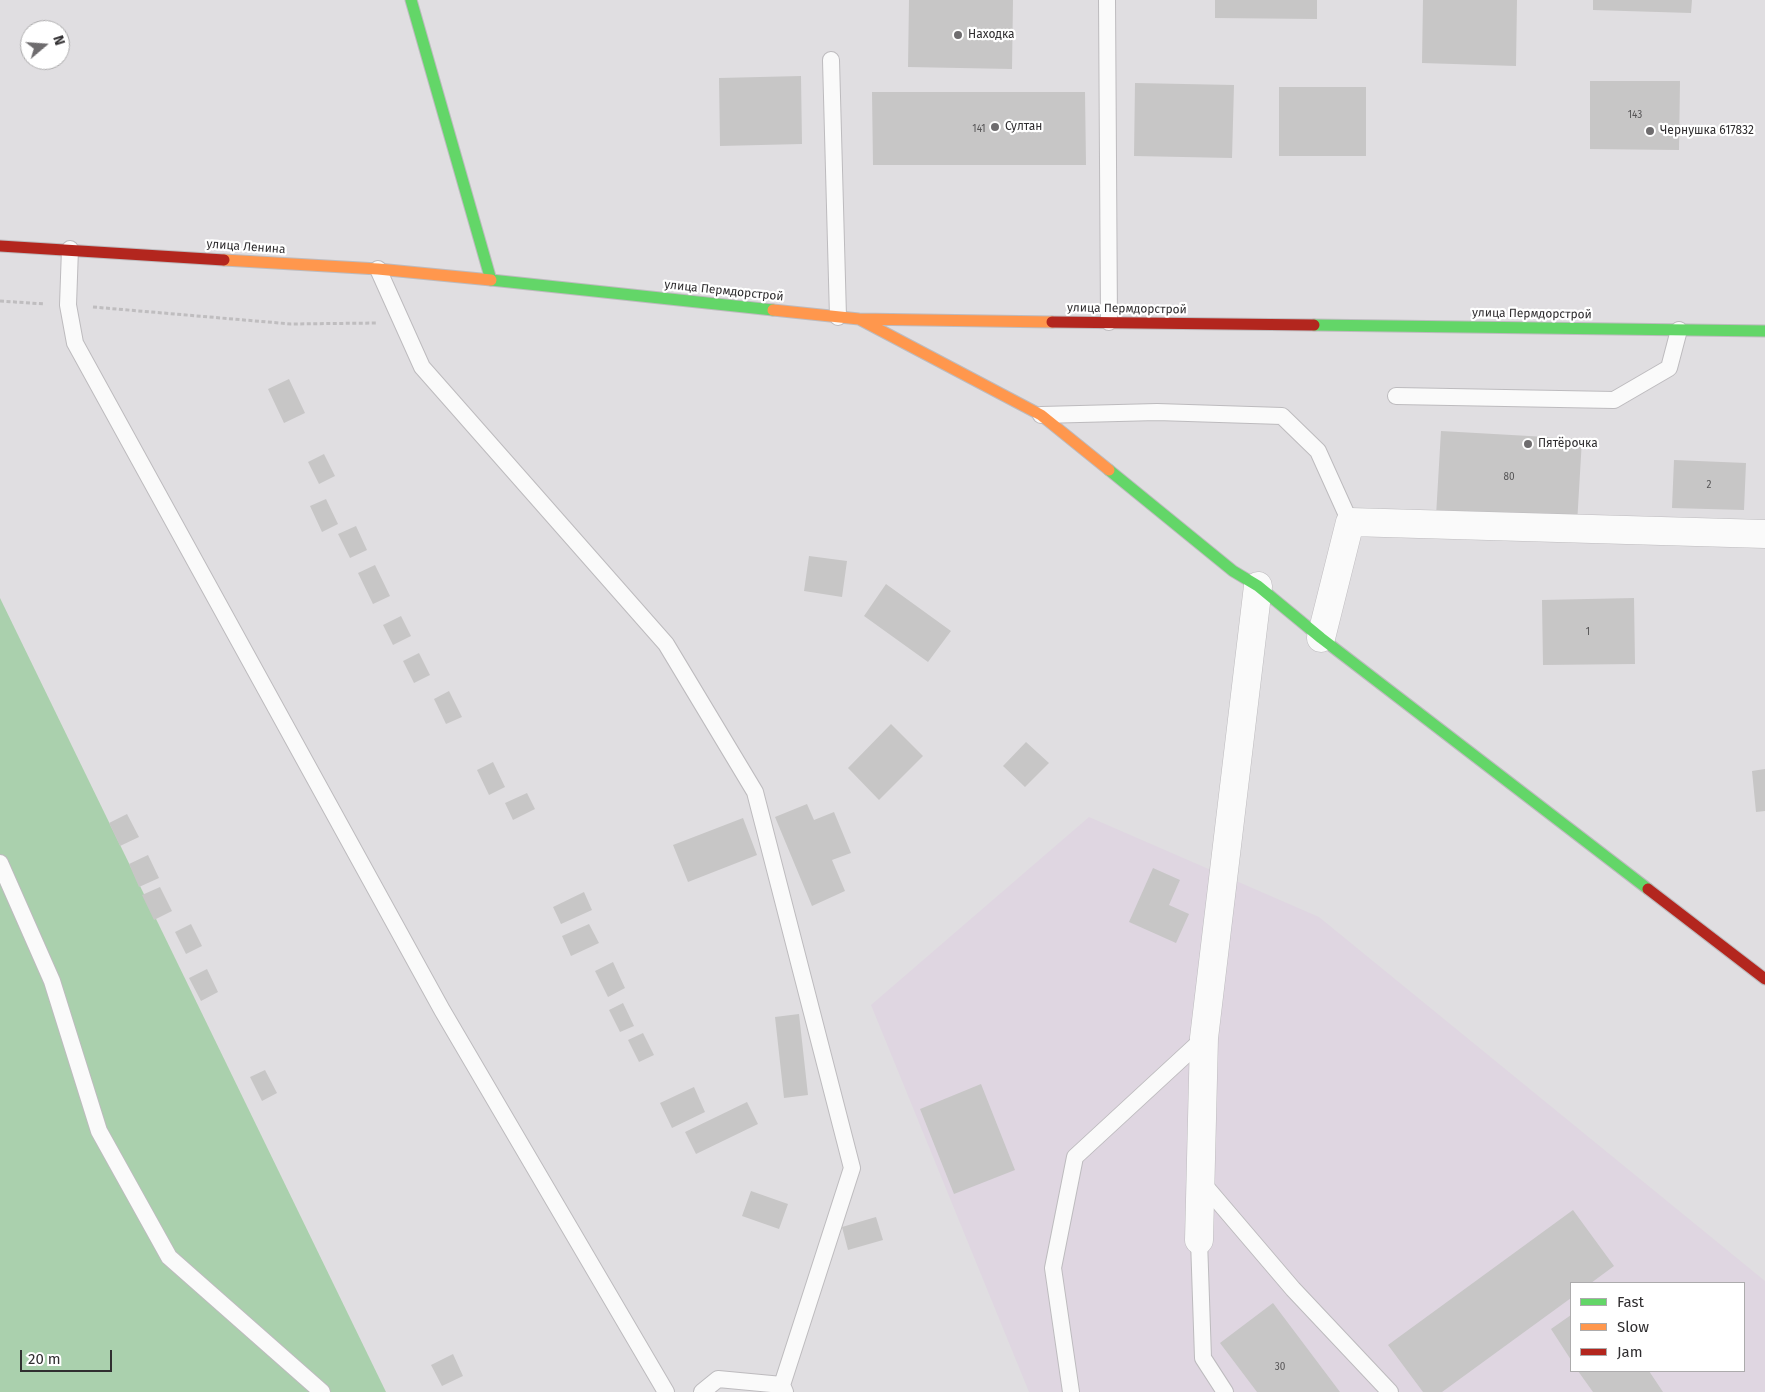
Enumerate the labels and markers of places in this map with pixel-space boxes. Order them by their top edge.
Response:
place label: Находка [968,28,1015,42]
marker: Находка [952,29,964,41]
place label: Султан [1005,120,1042,134]
marker: Султан [989,121,1001,133]
place label: Чернушка 617832 [1660,124,1754,138]
marker: Чернушка 617832 [1644,125,1656,137]
place label: Пятёрочка [1538,437,1598,451]
marker: Пятёрочка [1522,438,1534,450]

